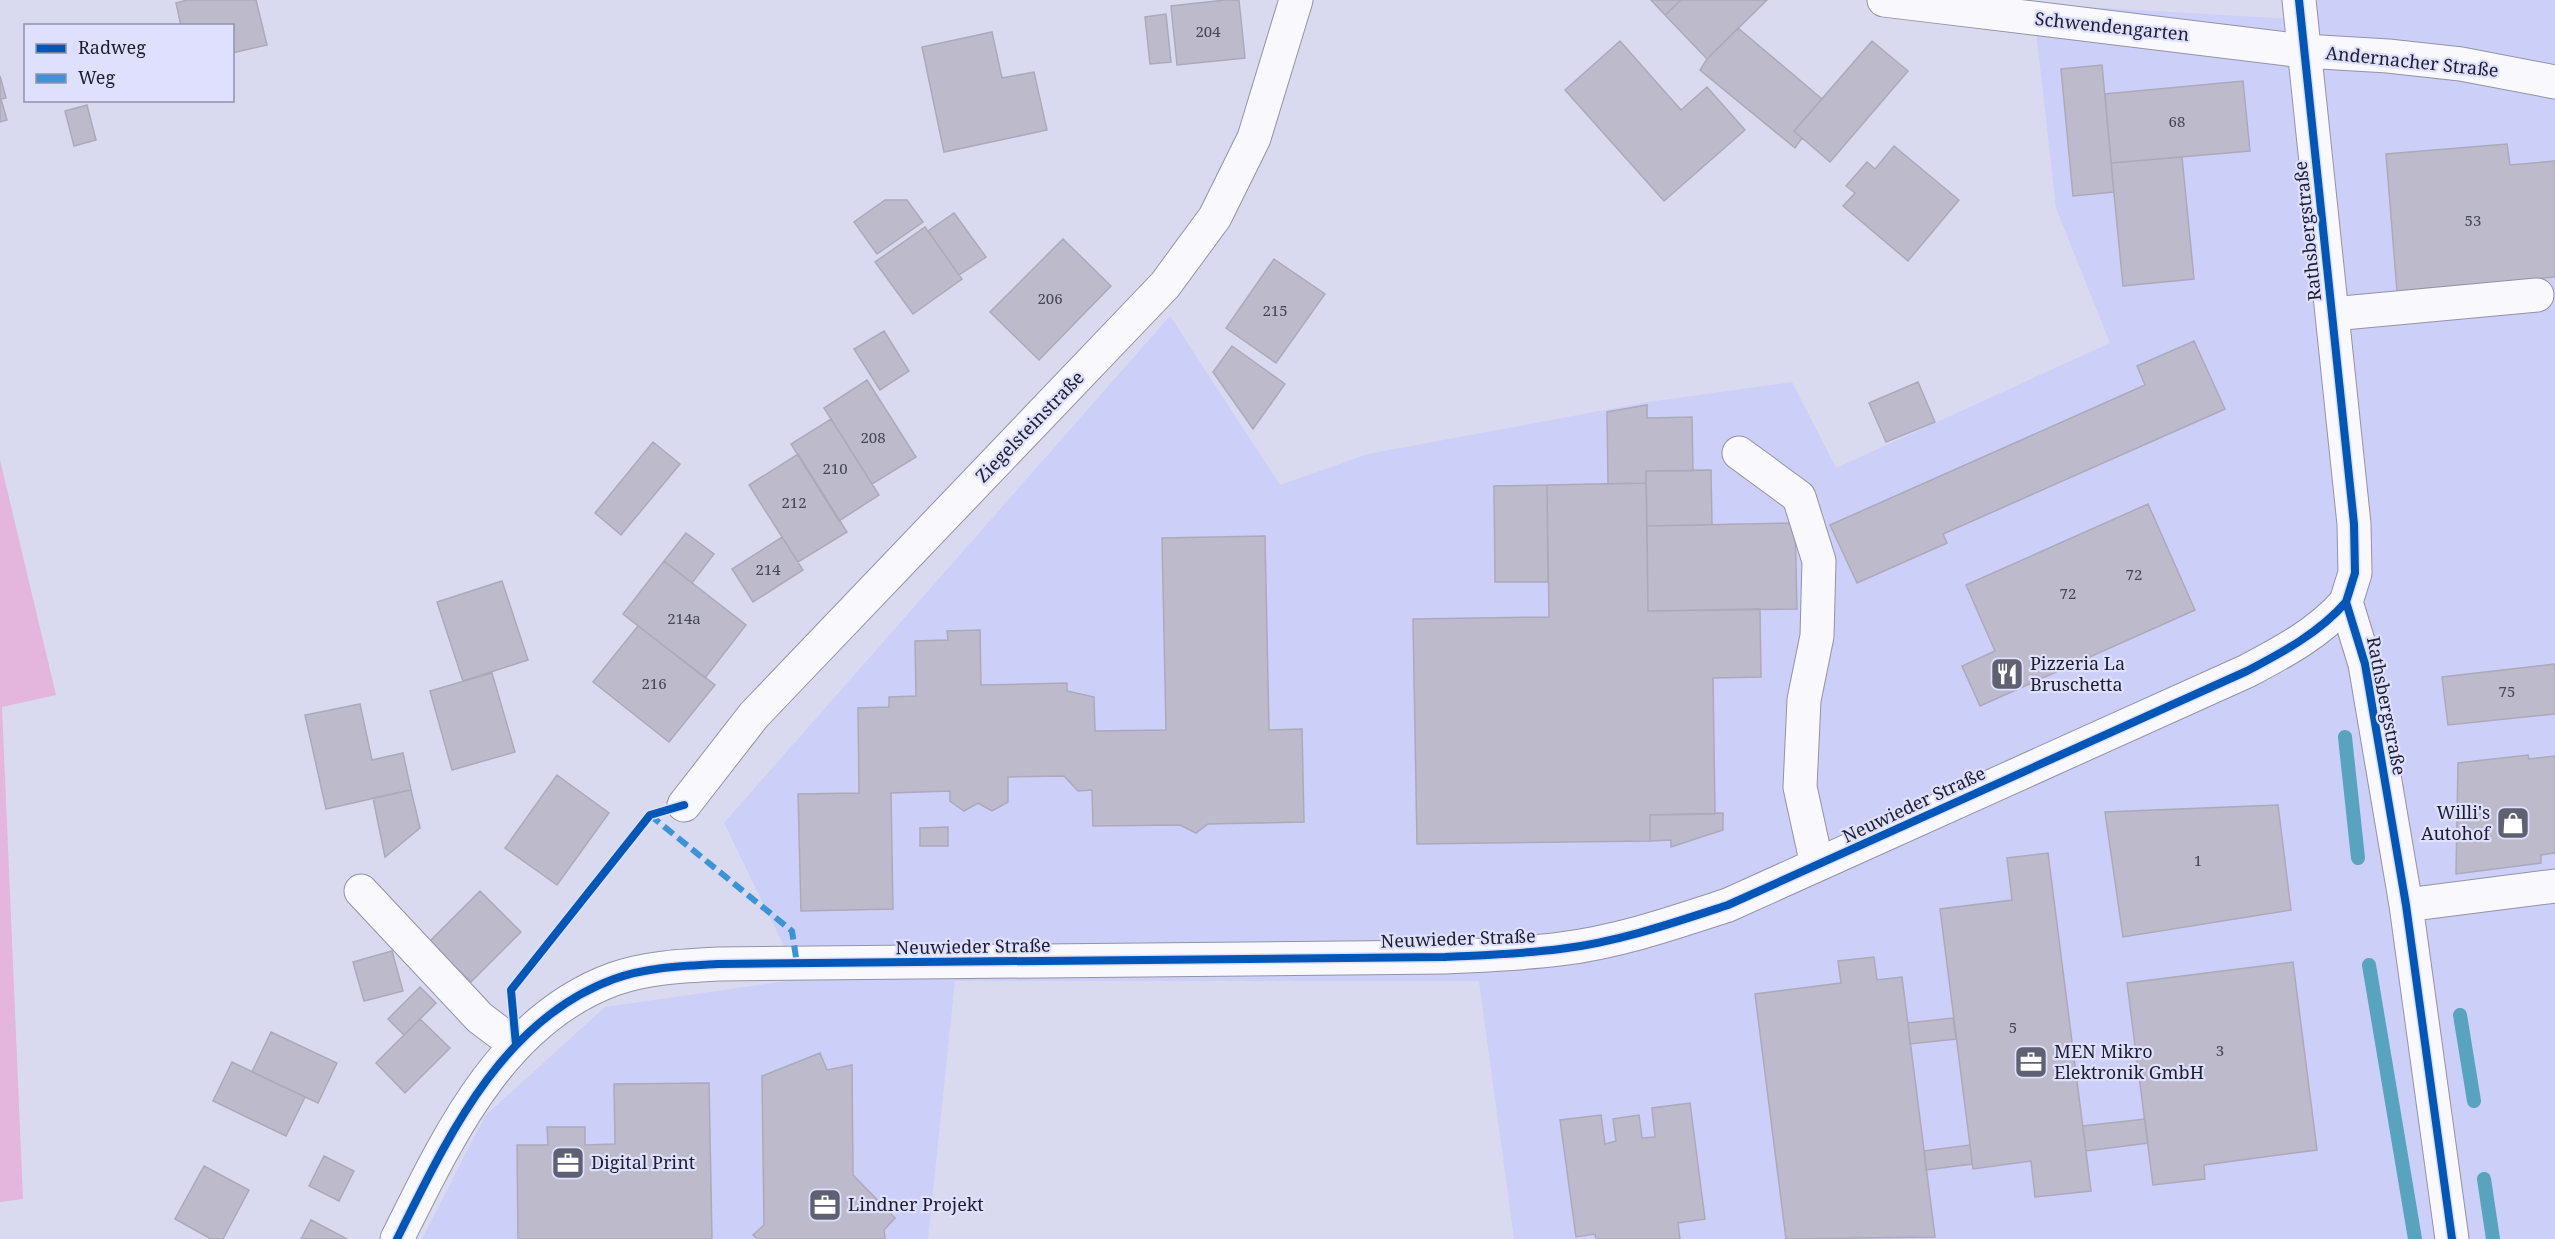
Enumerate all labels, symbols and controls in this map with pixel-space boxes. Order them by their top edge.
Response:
street label: Schwendengarten [2034,6,2191,46]
house number: 204 [1195,21,1221,41]
legend [24,24,234,102]
text: Radweg [78,35,146,59]
street label: Andernacher Straße [2324,40,2500,82]
text: Weg [78,65,115,89]
house number: 68 [2169,111,2185,131]
street label: Rathsbergstraße [2288,160,2326,302]
house number: 53 [2465,210,2481,230]
house number: 206 [1037,288,1063,308]
house number: 215 [1262,300,1288,320]
street label: Ziegelsteinstraße [970,365,1089,487]
house number: 208 [860,427,886,447]
house number: 210 [822,458,848,478]
house number: 212 [781,492,807,512]
house number: 214 [755,559,781,579]
house number: 72 [2126,564,2142,584]
house number: 72 [2060,583,2076,603]
house number: 214a [667,608,701,628]
street label: Rathsbergstraße [2362,634,2412,777]
place label: Pizzeria La Bruschetta [2030,651,2125,696]
restaurant icon: Pizzeria La Bruschetta [1989,656,2025,692]
house number: 216 [641,673,667,693]
house number: 75 [2499,681,2515,701]
street label: Neuwieder Straße [1838,760,1989,848]
place label: Willi's Autohof [2421,800,2491,845]
shop icon: Willi's Autohof [2495,805,2531,841]
house number: 1 [2194,850,2202,870]
street label: Neuwieder Straße [1380,923,1536,953]
street label: Neuwieder Straße [895,933,1051,959]
house number: 5 [2009,1017,2017,1037]
place label: MEN Mikro Elektronik GmbH [2054,1039,2204,1084]
house number: 3 [2216,1040,2224,1060]
office icon: MEN Mikro Elektronik GmbH [2013,1044,2049,1080]
office icon: Digital Print [550,1145,586,1181]
place label: Digital Print [591,1150,695,1174]
office icon: Lindner Projekt [807,1187,843,1223]
place label: Lindner Projekt [848,1192,984,1216]

